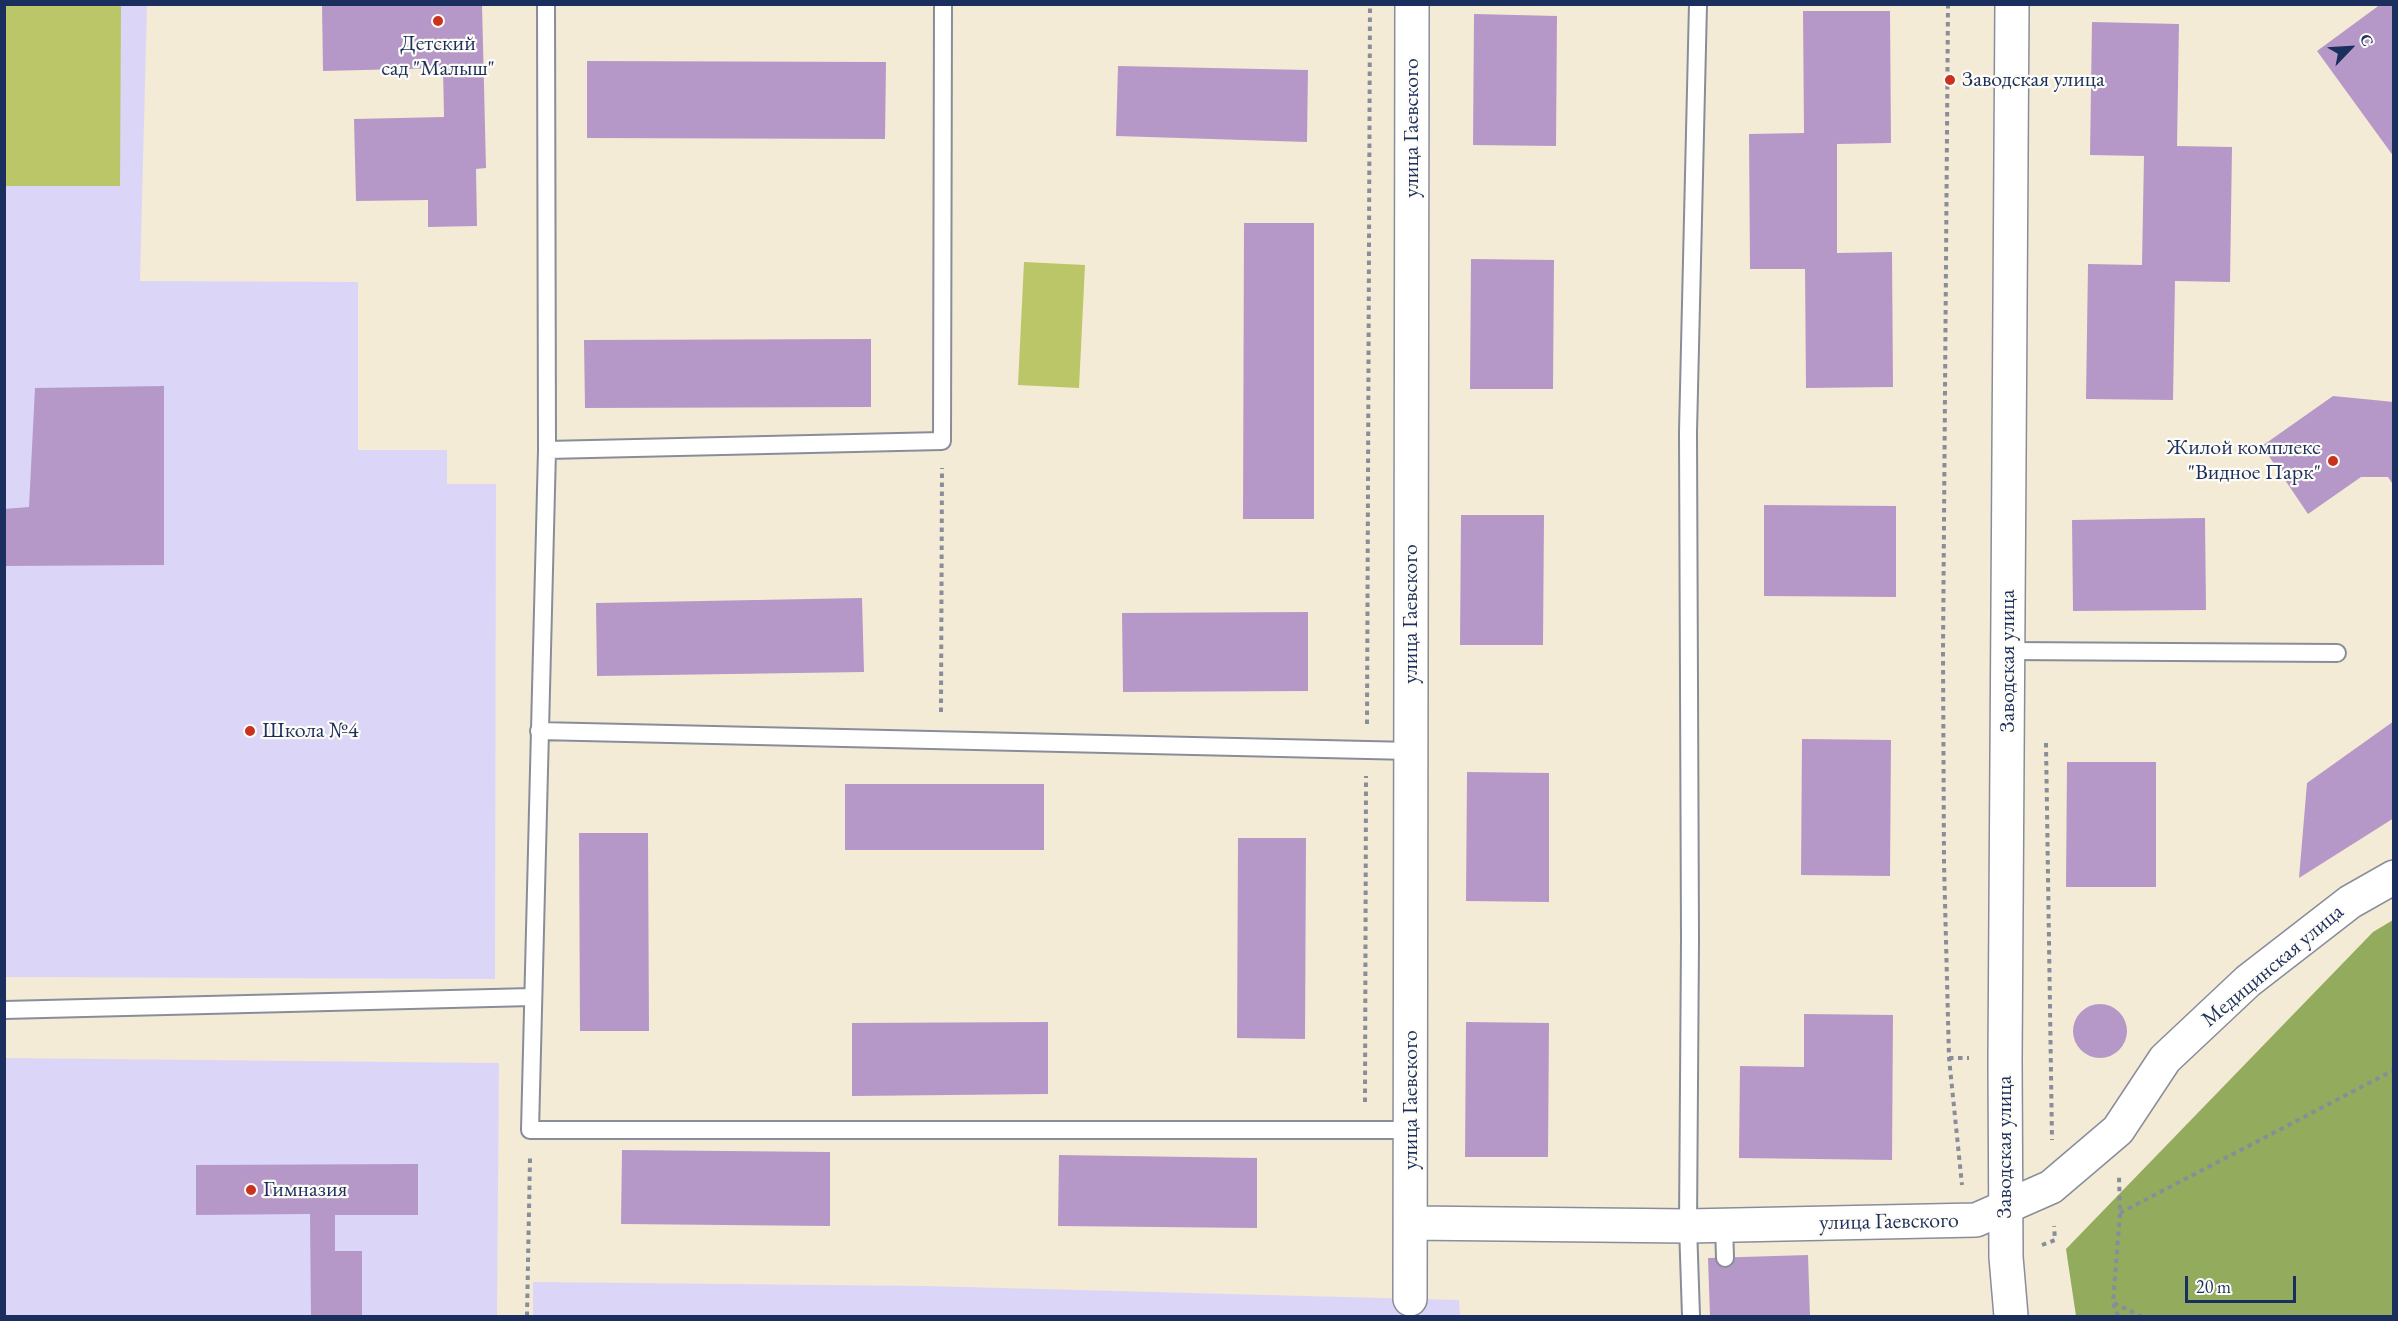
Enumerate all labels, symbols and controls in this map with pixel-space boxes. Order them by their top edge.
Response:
marker: Детский сад "Малыш" [431,14,445,28]
north arrow [2320,18,2380,78]
place label: Детский сад "Малыш" [381,31,495,82]
text: С [2355,31,2379,50]
street label: улица Гаевского [1399,58,1425,198]
place label: Заводская улица [1962,67,2105,93]
marker: Заводская улица [1943,73,1957,87]
place label: Жилой комплекс "Видное Парк" [2167,435,2321,487]
marker: Жилой комплекс "Видное Парк" [2326,454,2340,468]
street label: улица Гаевского [1398,544,1424,684]
street label: Заводская улица [1995,590,2021,732]
place label: Школа №4 [262,718,359,744]
marker: Школа №4 [243,724,257,738]
street label: Медицинская улица [2197,899,2349,1033]
street label: улица Гаевского [1398,1030,1424,1170]
street label: Заводская улица [1992,1076,2018,1218]
place label: Гимназия [263,1177,347,1203]
marker: Гимназия [244,1183,258,1197]
street label: улица Гаевского [1819,1208,1959,1236]
scale bar [2188,1264,2299,1302]
text: 20 m [2196,1275,2231,1298]

